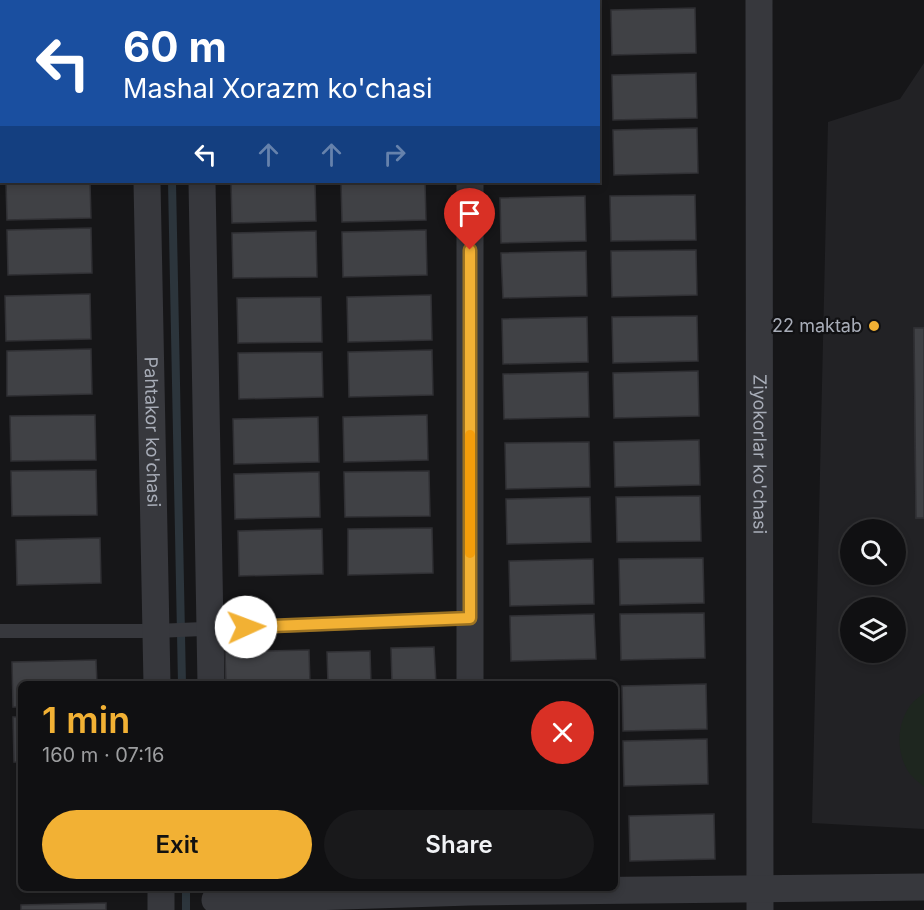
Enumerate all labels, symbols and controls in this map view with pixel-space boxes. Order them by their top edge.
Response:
text: 60 m [123,21,227,72]
icon: left [24,24,102,102]
text: Mashal Xorazm ko'chasi [123,72,432,105]
icon: left [189,138,222,171]
icon: ahead [252,138,285,171]
icon: ahead [315,138,348,171]
icon: right [378,138,411,171]
pin [444,188,495,250]
icon: arrive [453,197,486,230]
place label: 22 maktab [772,315,862,336]
marker: 22 maktab [867,319,881,333]
street label: Pahtakor ko'chasi [140,356,164,507]
street label: Ziyokorlar ko'chasi [749,374,771,534]
map controls [840,519,906,663]
button: search [840,519,906,585]
position arrow [214,595,278,659]
button: layers [840,597,906,663]
text: 1 min [42,698,130,742]
button: close [531,701,594,764]
text: 160 m · 07:16 [42,743,164,767]
button: Exit [42,810,312,879]
button: Share [324,810,594,879]

